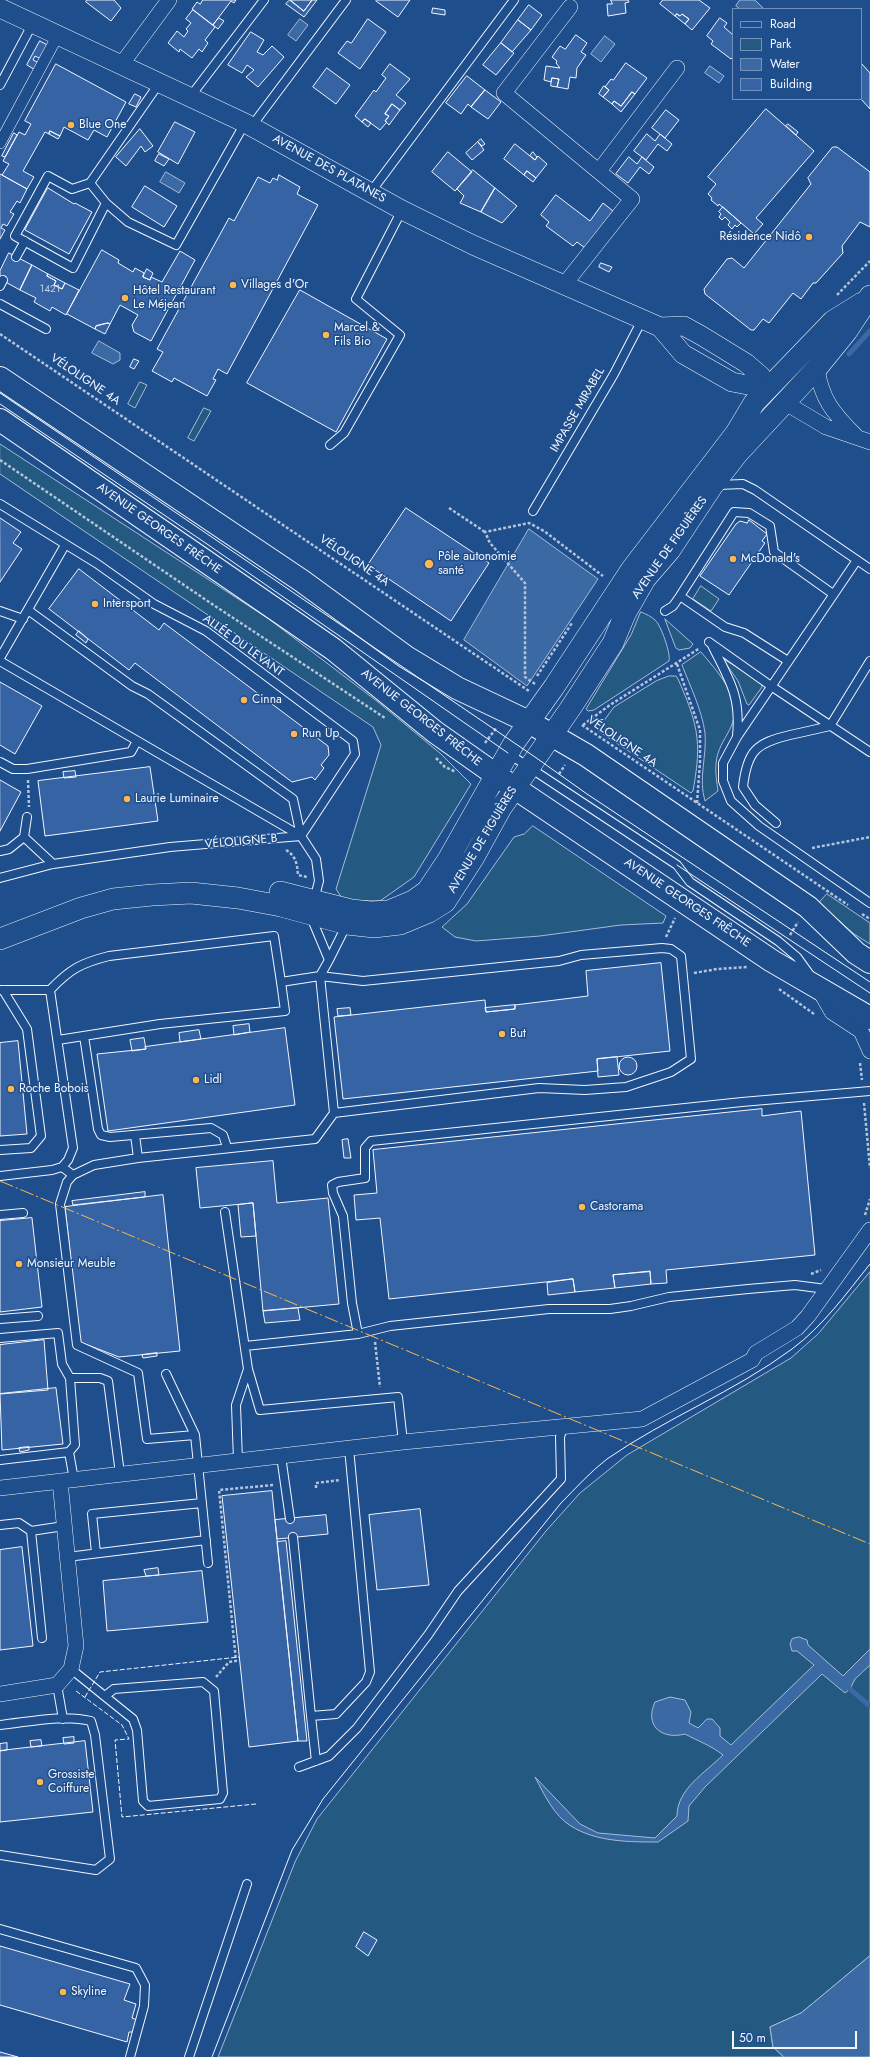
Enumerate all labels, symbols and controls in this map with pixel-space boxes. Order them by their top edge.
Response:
legend [732,8,862,100]
text: Road [770,15,796,33]
text: Park [770,35,791,53]
text: Water [770,55,800,73]
text: Building [770,75,812,93]
place label: Blue One [79,118,126,132]
marker: Blue One [66,120,76,130]
street label: AVENUE DES PLATANES [270,132,388,206]
place label: Résidence Nidô [719,230,801,244]
marker: Résidence Nidô [804,232,814,242]
place label: Villages d'Or [241,278,308,292]
marker: Villages d'Or [228,280,238,290]
house number: 1421 [40,284,60,296]
place label: Hôtel Restaurant Le Méjean [133,284,215,312]
marker: Hôtel Restaurant Le Méjean [120,293,130,303]
place label: Marcel & Fils Bio [334,321,380,349]
marker: Marcel & Fils Bio [321,330,331,340]
street label: VÉLOLIGNE 4A [47,351,123,409]
street label: IMPASSE MIRABEL [548,365,608,455]
street label: AVENUE GEORGES FRÊCHE [94,480,224,578]
street label: AVENUE DE FIGUIÈRES [629,494,711,602]
street label: VÉLOLIGNE 4A [316,532,392,590]
place label: Pôle autonomie santé [438,550,516,578]
place label: McDonald's [741,552,800,566]
marker: McDonald's [728,554,738,564]
marker: Pôle autonomie santé [423,558,435,570]
place label: Intersport [103,597,151,611]
marker: Intersport [90,599,100,609]
street label: ALLÉE DU LEVANT [200,612,286,680]
street label: AVENUE GEORGES FRÊCHE [358,666,484,770]
place label: Cinna [252,693,282,707]
marker: Cinna [239,695,249,705]
street label: VÉLOLIGNE 4A [584,713,660,771]
place label: Run Up [302,727,339,741]
marker: Run Up [289,729,299,739]
street label: AVENUE DE FIGUIÈRES [445,784,521,896]
place label: Laurie Luminaire [135,792,219,806]
marker: Laurie Luminaire [122,794,132,804]
street label: VÉLOLIGNE B [204,832,278,852]
street label: AVENUE GEORGES FRÊCHE [621,855,753,951]
place label: But [510,1027,526,1041]
marker: But [497,1029,507,1039]
place label: Lidl [204,1073,222,1087]
marker: Lidl [191,1075,201,1085]
place label: Roche Bobois [19,1082,89,1096]
marker: Roche Bobois [6,1084,16,1094]
place label: Castorama [590,1200,643,1214]
marker: Castorama [577,1202,587,1212]
place label: Monsieur Meuble [27,1257,116,1271]
marker: Monsieur Meuble [14,1259,24,1269]
place label: Grossiste Coiffure [48,1768,94,1796]
marker: Grossiste Coiffure [35,1777,45,1787]
place label: Skyline [71,1985,107,1999]
marker: Skyline [58,1987,68,1997]
scale bar [734,2023,859,2049]
text: 50 m [739,2029,766,2047]

